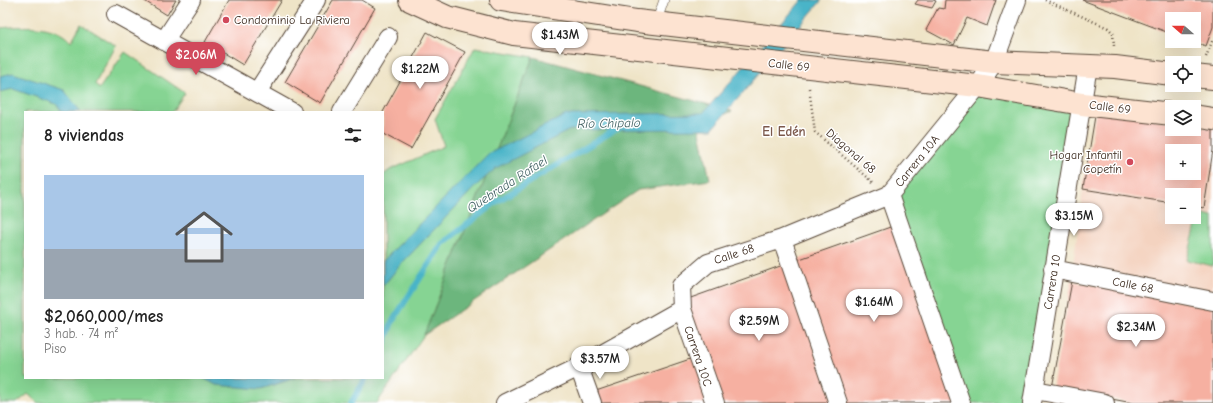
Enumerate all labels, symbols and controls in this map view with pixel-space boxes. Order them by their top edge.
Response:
north arrow [1165,12,1201,48]
map controls [1165,12,1201,224]
place label: Condominio La Riviera [234,13,350,27]
marker: Condominio La Riviera [221,15,231,25]
pin: $1.43M [527,22,593,56]
text: $1.43M [541,27,579,42]
pin: $2.06M [163,42,229,76]
text: $2.06M [175,47,217,62]
pin: $1.22M [387,56,453,90]
street label: Calle 69 [768,56,810,74]
button: locate [1165,56,1201,92]
text: $1.22M [401,61,439,76]
street label: Calle 69 [1088,98,1132,116]
button: layers [1165,100,1201,136]
water label: Río Chipalo [577,115,641,131]
icon: filters [342,124,364,146]
district label: El Edén [762,124,806,139]
text: 8 viviendas [44,126,124,145]
street label: Diagonal 68 [823,126,879,176]
street label: Carrera 10A [892,132,942,190]
button: + [1165,144,1201,180]
place label: Hogar Infantil Copetín [1050,148,1122,176]
water label: Quebrada Rafael [464,152,550,216]
marker: Hogar Infantil Copetín [1125,157,1135,167]
button: − [1165,188,1201,224]
icon: home [168,201,240,273]
pin: $3.15M [1041,203,1107,237]
text: $3.15M [1054,208,1094,223]
street label: Calle 68 [712,241,756,267]
street label: Carrera 10 [1041,253,1063,311]
street label: Calle 68 [1111,274,1155,296]
pin: $1.64M [841,289,907,323]
text: $1.64M [855,294,893,309]
text: $2,060,000/mes [44,307,163,326]
pin: $2.59M [726,308,792,342]
text: $2.59M [739,313,779,328]
pin: $2.34M [1103,314,1169,348]
text: $2.34M [1116,319,1156,334]
street label: Carrera 10C [681,324,715,388]
text: 3 hab. · 74 m² [44,326,118,341]
text: Piso [44,341,66,356]
pin: $3.57M [567,346,633,380]
text: $3.57M [580,351,620,366]

